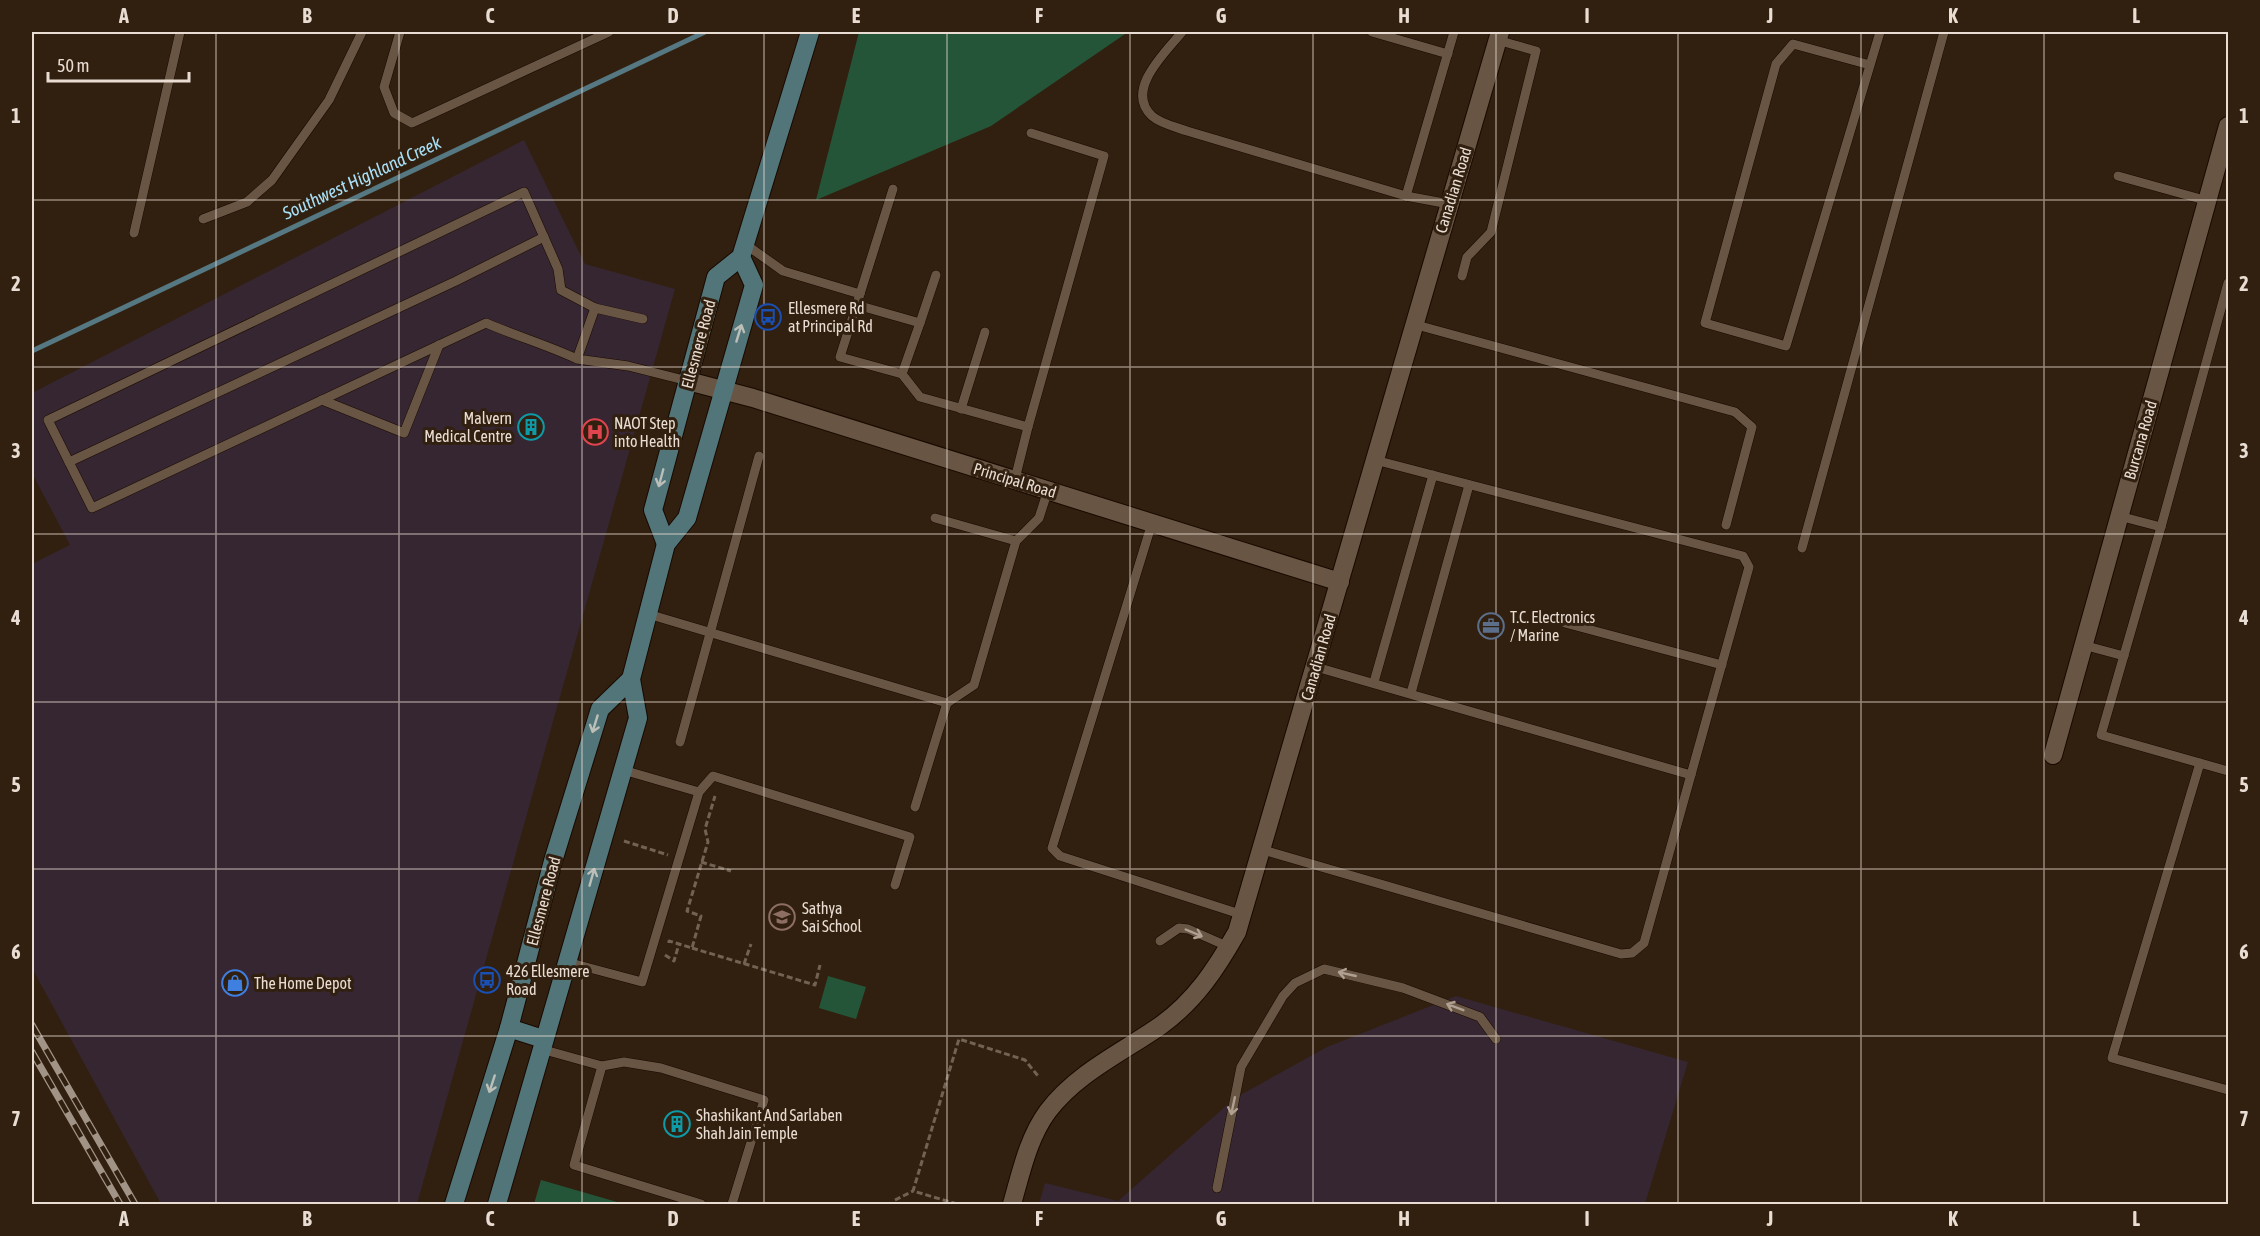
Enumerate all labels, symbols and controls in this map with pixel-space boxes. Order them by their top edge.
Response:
text: A [118,4,129,27]
text: B [302,4,312,27]
text: C [486,4,495,27]
text: D [667,4,679,27]
text: E [852,4,861,27]
text: F [1035,4,1043,27]
text: G [1216,4,1227,27]
text: H [1398,4,1410,27]
text: I [1584,4,1590,27]
text: J [1766,4,1773,27]
text: K [1948,4,1958,27]
text: L [2132,4,2140,27]
scale bar [48,45,189,83]
text: 50 m [57,55,89,76]
text: 1 [11,104,21,127]
text: 1 [2239,104,2249,127]
water label: Southwest Highland Creek [278,131,445,224]
street label: Canadian Road [1431,145,1475,235]
text: 2 [11,272,21,295]
text: 2 [2239,272,2249,295]
street label: Ellesmere Road [677,297,719,391]
place label: Ellesmere Rd at Principal Rd [788,299,873,336]
bus stop icon: Ellesmere Rd at Principal Rd [753,302,783,332]
one-way arrow [734,324,745,343]
street label: Burcana Road [2120,398,2160,482]
place label: Malvern Medical Centre [424,409,512,445]
building icon: Malvern Medical Centre [516,412,546,442]
place label: NAOT Step into Health [614,414,680,450]
hospital icon: NAOT Step into Health [580,417,610,447]
text: 3 [11,439,21,462]
text: 3 [2239,439,2249,462]
street label: Principal Road [971,459,1059,502]
one-way arrow [655,468,667,487]
text: 4 [10,606,21,629]
text: 4 [2238,606,2249,629]
place label: T.C. Electronics / Marine [1510,608,1596,644]
office icon: T.C. Electronics / Marine [1476,611,1506,641]
street label: Canadian Road [1297,612,1339,702]
one-way arrow [589,714,600,733]
text: 5 [11,773,21,796]
text: 5 [2239,773,2249,796]
street label: Ellesmere Road [522,854,564,948]
one-way arrow [587,868,598,887]
place label: Sathya Sai School [802,899,862,935]
school or university icon: Sathya Sai School [767,902,797,932]
one-way arrow [1184,928,1202,939]
text: 6 [11,940,21,963]
text: 6 [2239,940,2249,963]
place label: 426 Ellesmere Road [506,962,590,998]
bus stop icon: 426 Ellesmere Road [472,965,502,995]
shop icon: The Home Depot [220,968,250,998]
one-way arrow [1337,968,1356,980]
place label: The Home Depot [254,974,352,993]
one-way arrow [1446,1001,1464,1012]
one-way arrow [486,1074,497,1093]
one-way arrow [1227,1096,1238,1115]
place label: Shashikant And Sarlaben Shah Jain Temple [696,1106,843,1143]
text: 7 [11,1107,21,1130]
text: 7 [2239,1107,2249,1130]
building icon: Shashikant And Sarlaben Shah Jain Temple [662,1109,692,1139]
text: A [118,1207,129,1230]
text: B [302,1207,312,1230]
text: C [486,1207,495,1230]
text: D [667,1207,679,1230]
text: E [852,1207,861,1230]
text: F [1035,1207,1043,1230]
text: G [1216,1207,1227,1230]
text: H [1398,1207,1410,1230]
text: I [1584,1207,1590,1230]
text: J [1766,1207,1773,1230]
text: K [1948,1207,1958,1230]
text: L [2132,1207,2140,1230]

